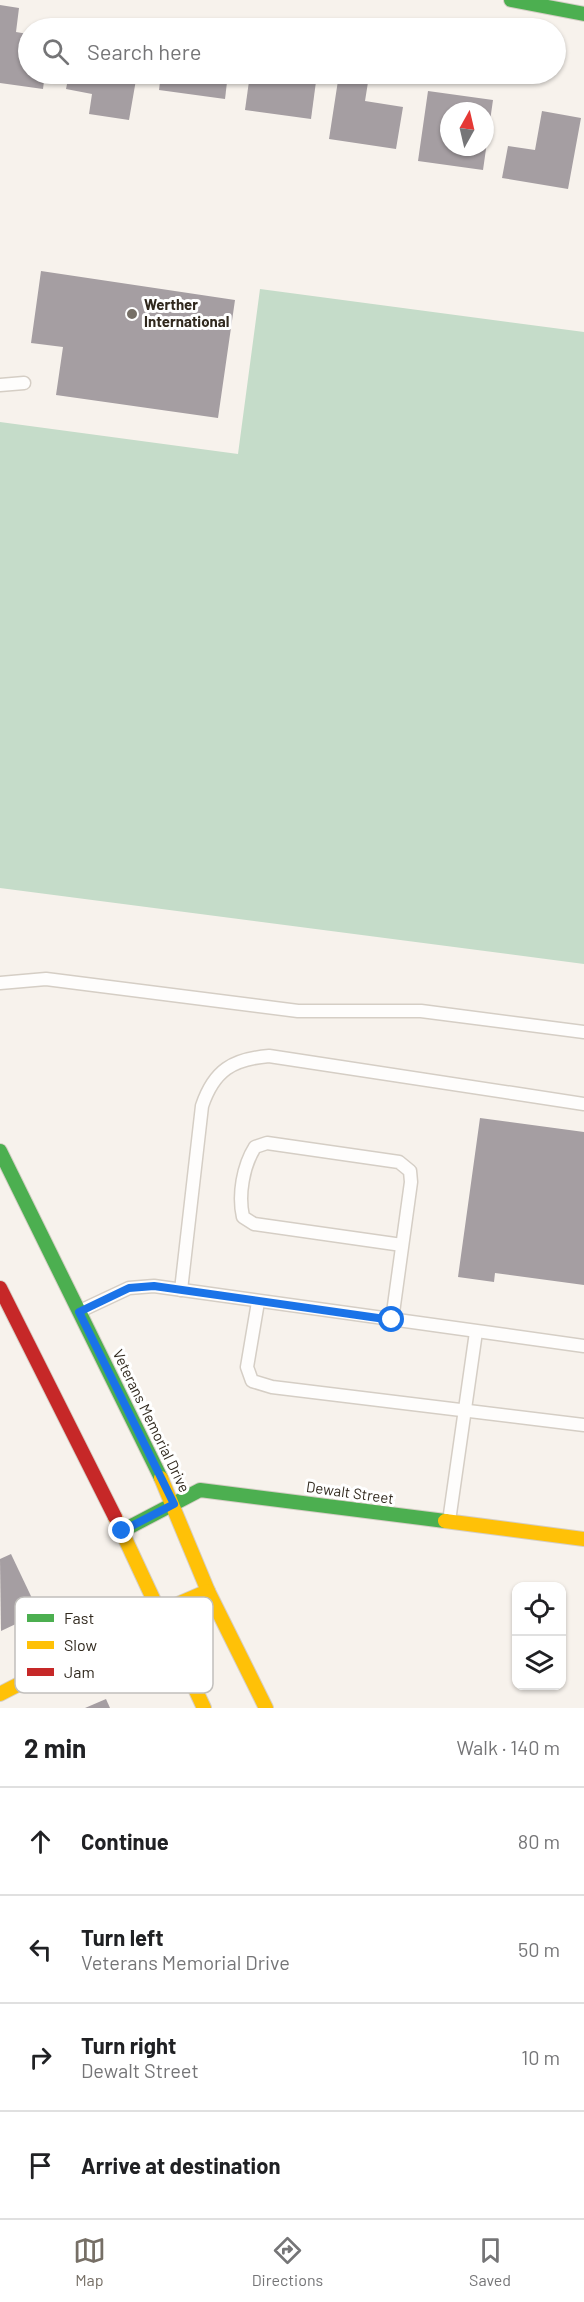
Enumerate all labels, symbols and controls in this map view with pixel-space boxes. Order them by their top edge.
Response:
search box [18,18,566,84]
icon: search [39,35,72,68]
text: Search here [87,38,201,64]
north arrow [440,102,494,156]
place label: Werther International [144,295,229,330]
marker: Werther International [125,307,139,321]
route start [378,1306,404,1332]
street label: Veterans Memorial Drive [109,1346,194,1495]
street label: Dewalt Street [305,1477,395,1507]
route end [108,1517,134,1543]
map controls [512,1582,566,1690]
button: locate [512,1582,566,1636]
legend [15,1597,213,1693]
text: Fast [64,1608,94,1627]
text: Slow [64,1635,97,1654]
button: layers [512,1636,566,1690]
text: Jam [64,1662,95,1681]
text: 2 min [24,1732,86,1763]
text: Walk · 140 m [456,1735,560,1759]
icon: ahead [24,1825,57,1858]
text: Continue [81,1828,169,1854]
text: 80 m [518,1829,560,1853]
text: Turn left [81,1924,164,1950]
icon: left [24,1933,57,1966]
text: 50 m [518,1937,560,1961]
text: Veterans Memorial Drive [81,1950,290,1974]
text: Turn right [81,2032,176,2058]
icon: right [24,2041,57,2074]
text: 10 m [521,2045,560,2069]
text: Dewalt Street [81,2058,199,2082]
icon: arrive [24,2149,57,2182]
text: Arrive at destination [81,2152,280,2178]
tab: Map [73,2234,106,2289]
tab: Directions [252,2234,323,2289]
tab: Saved [469,2234,511,2289]

